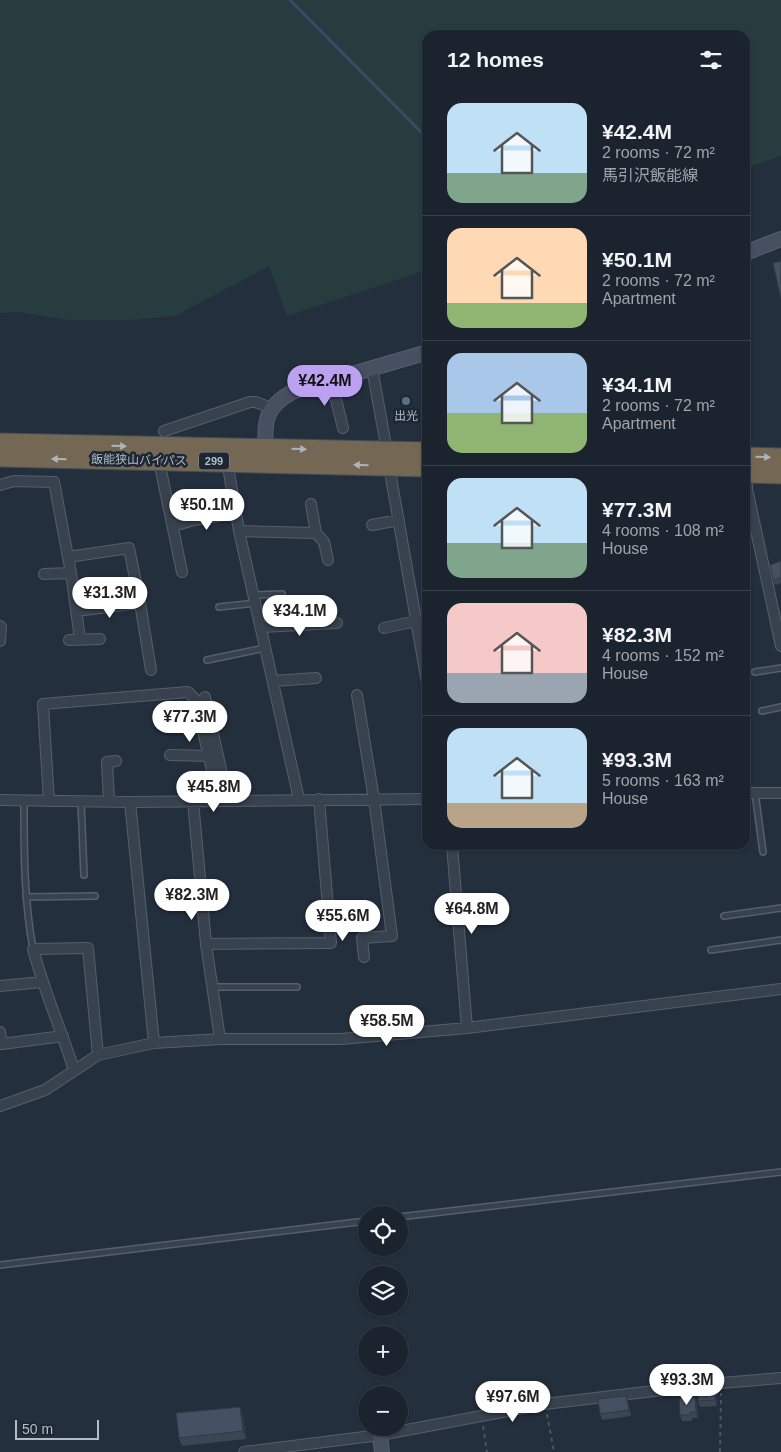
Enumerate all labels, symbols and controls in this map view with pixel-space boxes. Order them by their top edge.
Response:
icon: filters [697,46,725,74]
text: 12 homes [447,48,544,71]
text: ¥42.4M [602,120,672,143]
icon: home [487,123,547,183]
text: 2 rooms · 72 m² [602,144,715,161]
text: 馬引沢飯能線 [602,167,698,184]
icon: home [487,248,547,308]
text: ¥50.1M [602,248,672,271]
text: 2 rooms · 72 m² [602,272,715,289]
text: Apartment [602,290,676,307]
pin: ¥42.4M [284,364,366,407]
text: ¥42.4M [298,372,352,389]
icon: home [487,373,547,433]
text: ¥34.1M [602,373,672,396]
marker: 出光 [400,395,412,407]
text: 2 rooms · 72 m² [602,397,715,414]
place label: 出光 [394,409,418,423]
text: Apartment [602,415,676,432]
one-way arrow [111,442,127,450]
one-way arrow [291,445,307,453]
street label: 飯能狭山バイパス [91,452,187,468]
road number: 299 [199,452,229,470]
one-way arrow [755,454,771,462]
one-way arrow [51,455,67,463]
one-way arrow [353,461,369,469]
pin: ¥50.1M [166,488,248,531]
text: ¥50.1M [180,496,234,513]
icon: home [487,498,547,558]
text: ¥77.3M [602,498,672,521]
text: 4 rooms · 108 m² [602,522,724,539]
text: House [602,540,648,557]
pin: ¥31.3M [69,576,151,619]
text: ¥31.3M [83,584,137,601]
pin: ¥34.1M [259,594,341,637]
text: ¥34.1M [273,602,327,619]
icon: home [487,623,547,683]
text: ¥82.3M [602,623,672,646]
text: 4 rooms · 152 m² [602,647,724,664]
text: House [602,665,648,682]
pin: ¥77.3M [149,700,231,743]
text: ¥77.3M [163,708,217,725]
icon: home [487,748,547,808]
text: ¥93.3M [602,748,672,771]
pin: ¥45.8M [173,770,255,813]
text: 5 rooms · 163 m² [602,772,724,789]
text: ¥45.8M [187,778,241,795]
text: House [602,790,648,807]
pin: ¥82.3M [151,878,233,921]
text: ¥82.3M [165,886,219,903]
pin: ¥64.8M [431,892,513,935]
pin: ¥55.6M [302,900,384,942]
text: ¥64.8M [445,900,499,917]
text: ¥55.6M [316,907,370,924]
pin: ¥58.5M [346,1004,428,1047]
text: ¥58.5M [360,1012,414,1029]
map controls [358,1206,408,1436]
button: locate [358,1206,408,1256]
button: layers [358,1266,408,1316]
button: + [358,1326,408,1376]
pin: ¥93.3M [646,1364,728,1406]
text: ¥93.3M [660,1371,714,1388]
pin: ¥97.6M [472,1380,554,1423]
button: − [358,1386,408,1436]
text: ¥97.6M [486,1388,540,1405]
scale bar [15,1417,99,1440]
text: 50 m [22,1421,53,1437]

